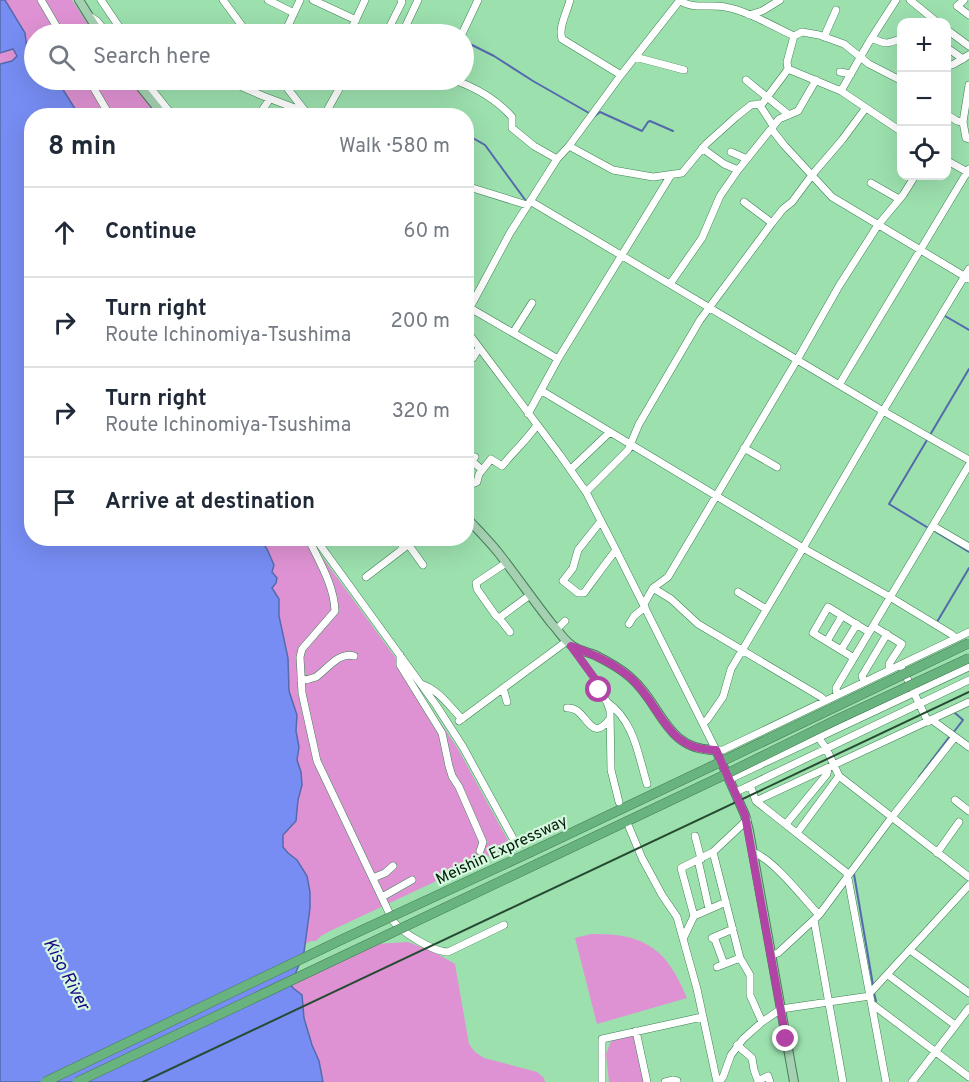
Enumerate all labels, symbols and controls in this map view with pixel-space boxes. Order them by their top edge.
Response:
map controls [897,18,951,180]
button: + [897,18,951,72]
search box [24,24,474,90]
icon: search [45,41,78,74]
text: Search here [93,44,211,71]
button: − [897,72,951,126]
button: locate [897,126,951,180]
text: 8 min [48,131,116,164]
text: Walk · 580 m [339,134,450,160]
icon: ahead [48,216,81,249]
text: Continue [105,219,196,246]
text: 60 m [404,219,450,245]
text: Turn right [105,296,207,323]
icon: right [48,306,81,339]
text: 200 m [391,309,450,335]
text: Route Ichinomiya-Tsushima [105,323,351,349]
text: Turn right [105,386,207,413]
icon: right [48,396,81,429]
text: 320 m [392,399,450,425]
text: Route Ichinomiya-Tsushima [105,413,351,439]
icon: arrive [48,486,81,519]
text: Arrive at destination [105,489,315,516]
route start [585,676,611,702]
street label: Meishin Expressway [433,812,571,890]
water label: Kiso River [37,935,95,1017]
route end [772,1025,798,1051]

